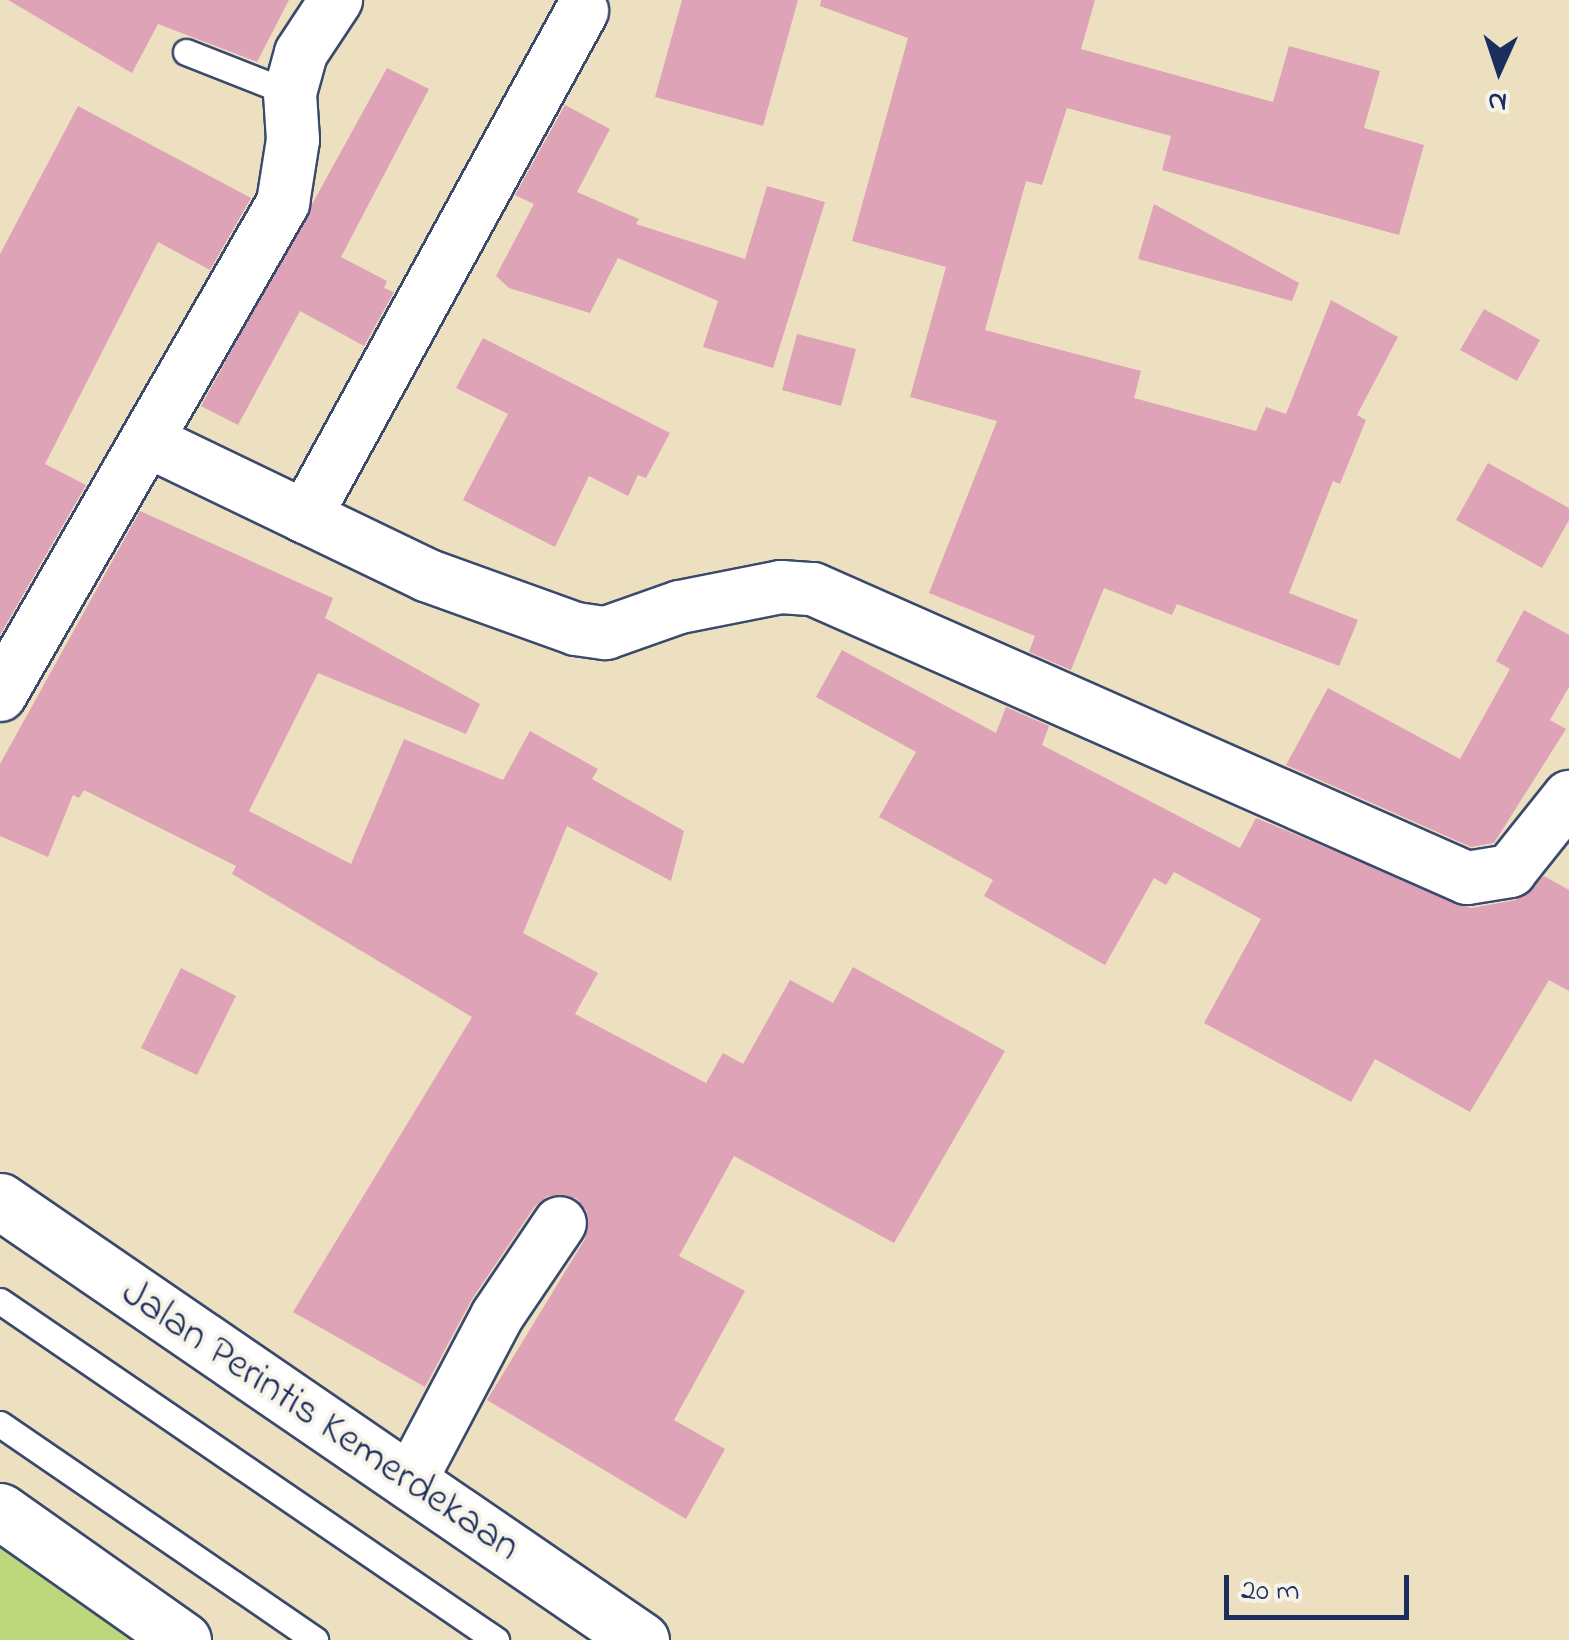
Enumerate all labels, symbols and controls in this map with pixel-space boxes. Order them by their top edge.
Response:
north arrow [1449,20,1549,120]
text: N [1487,79,1508,121]
street label: Jalan Perintis Kemerdekaan [111,1269,529,1573]
scale bar [1229,1555,1414,1617]
text: 20 m [1241,1570,1300,1614]

